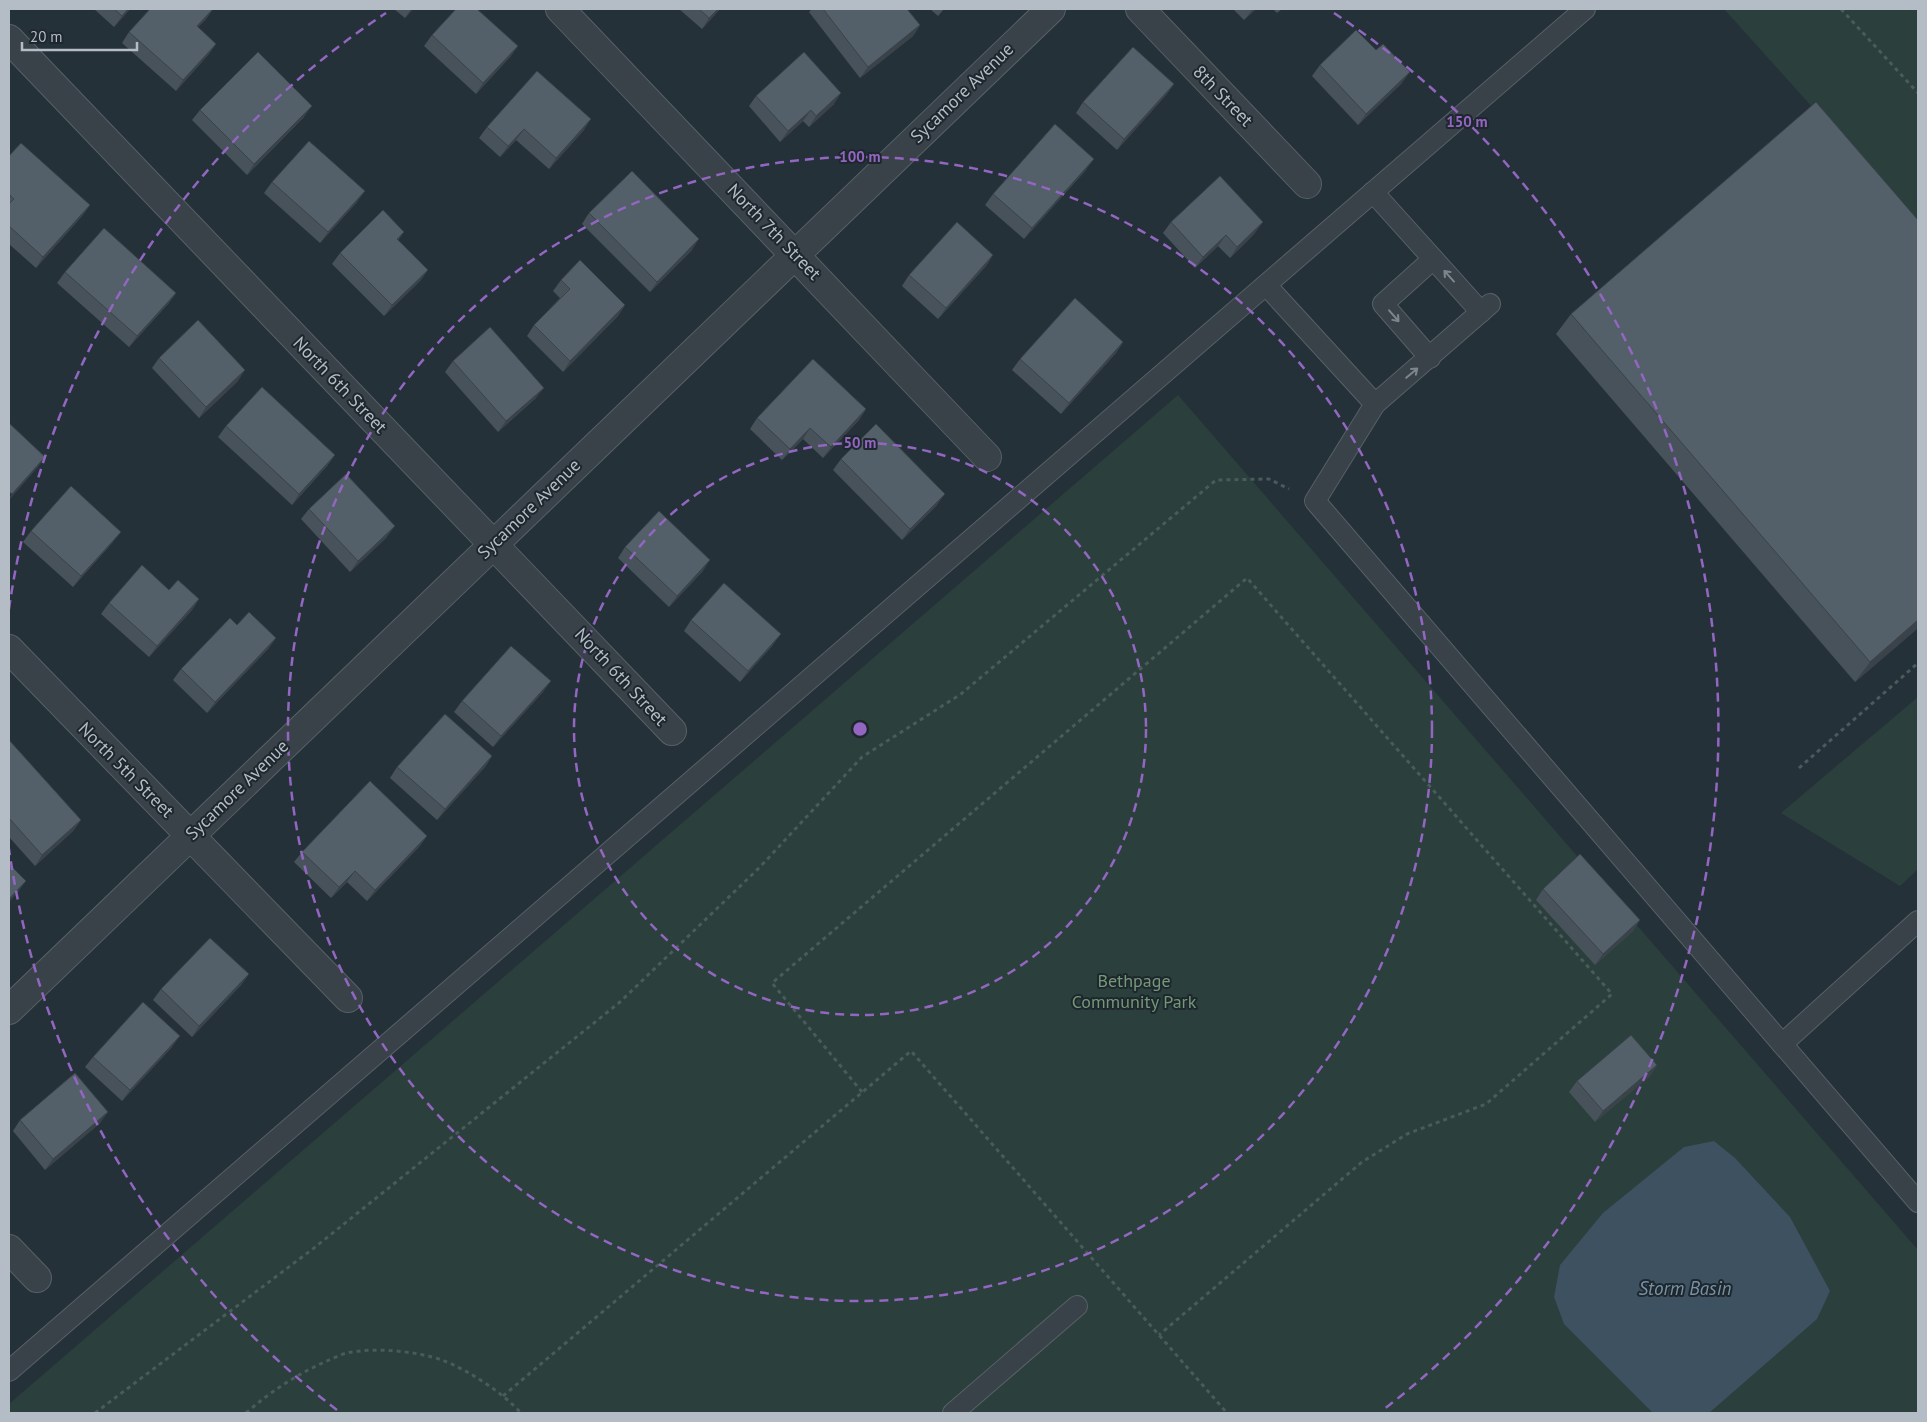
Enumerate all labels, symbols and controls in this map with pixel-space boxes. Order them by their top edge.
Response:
scale bar [22,20,138,52]
text: 20 m [30,27,63,46]
street label: Sycamore Avenue [905,38,1018,148]
street label: 8th Street [1189,60,1258,131]
text: 150 m [1446,112,1488,131]
text: 100 m [839,147,881,166]
street label: North 7th Street [723,179,826,285]
one-way arrow [1443,269,1454,282]
one-way arrow [1388,310,1400,323]
street label: North 6th Street [288,331,392,438]
one-way arrow [1406,367,1419,378]
text: 50 m [844,433,876,452]
street label: Sycamore Avenue [472,454,585,564]
street label: North 6th Street [570,623,673,730]
street label: North 5th Street [74,717,179,822]
centre of rings [851,720,869,738]
street label: Sycamore Avenue [180,735,293,845]
park label: Bethpage Community Park [1072,969,1197,1013]
water label: Storm Basin [1638,1276,1732,1300]

